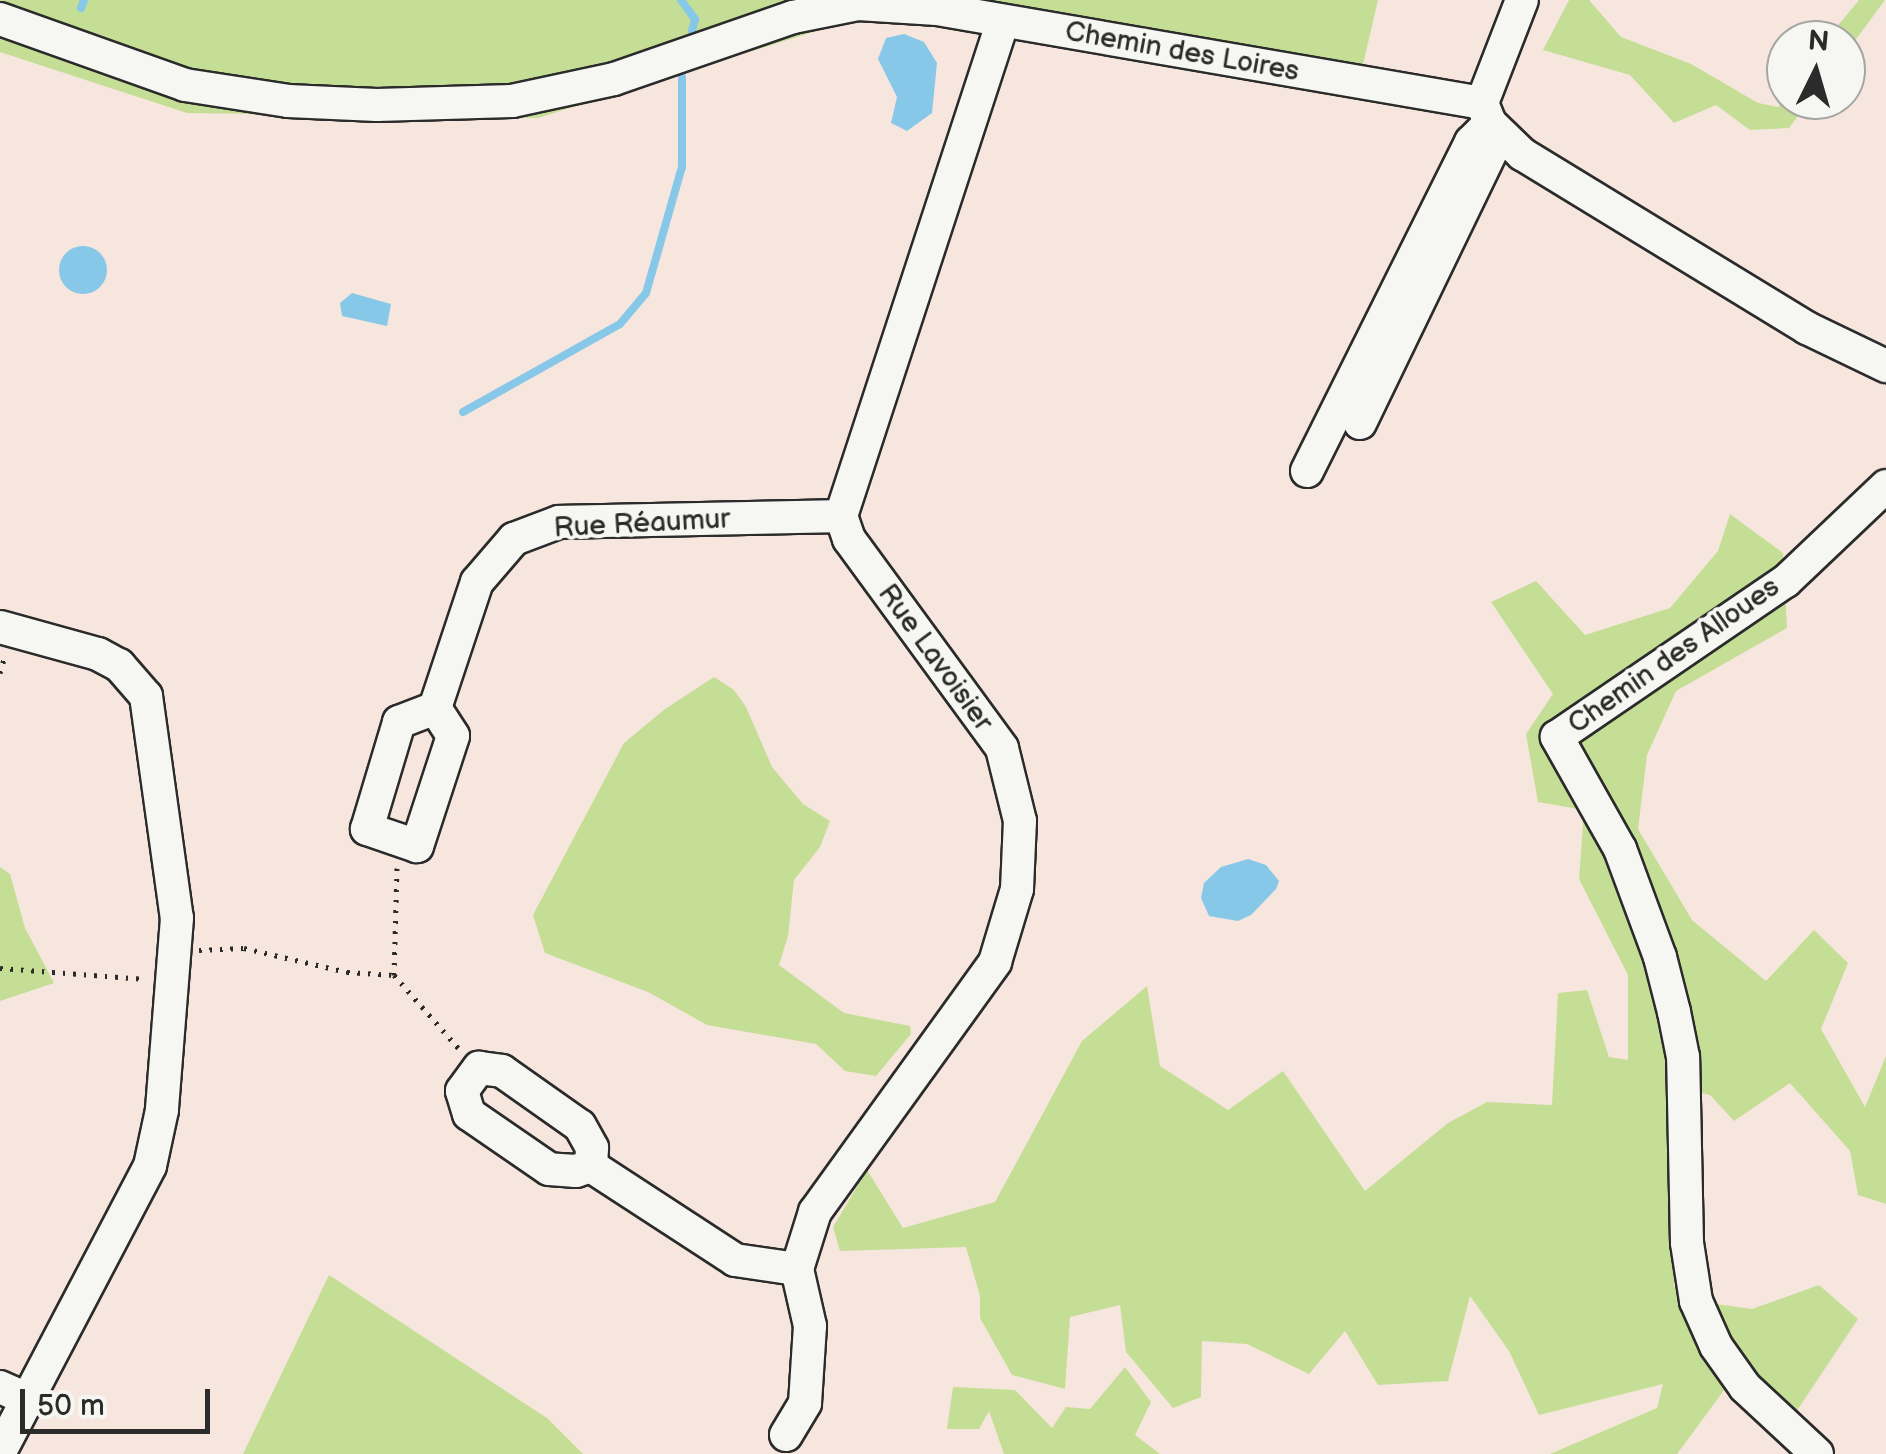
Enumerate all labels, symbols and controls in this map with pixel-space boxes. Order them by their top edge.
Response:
street label: Chemin des Loires [1062,15,1302,89]
north arrow [1766,20,1866,120]
text: N [1807,24,1830,59]
street label: Rue Réaumur [553,503,731,545]
street label: Chemin des Alloues [1562,570,1786,742]
street label: Rue Lavoisier [870,578,1000,738]
scale bar [25,1369,215,1431]
text: 50 m [37,1388,105,1424]

